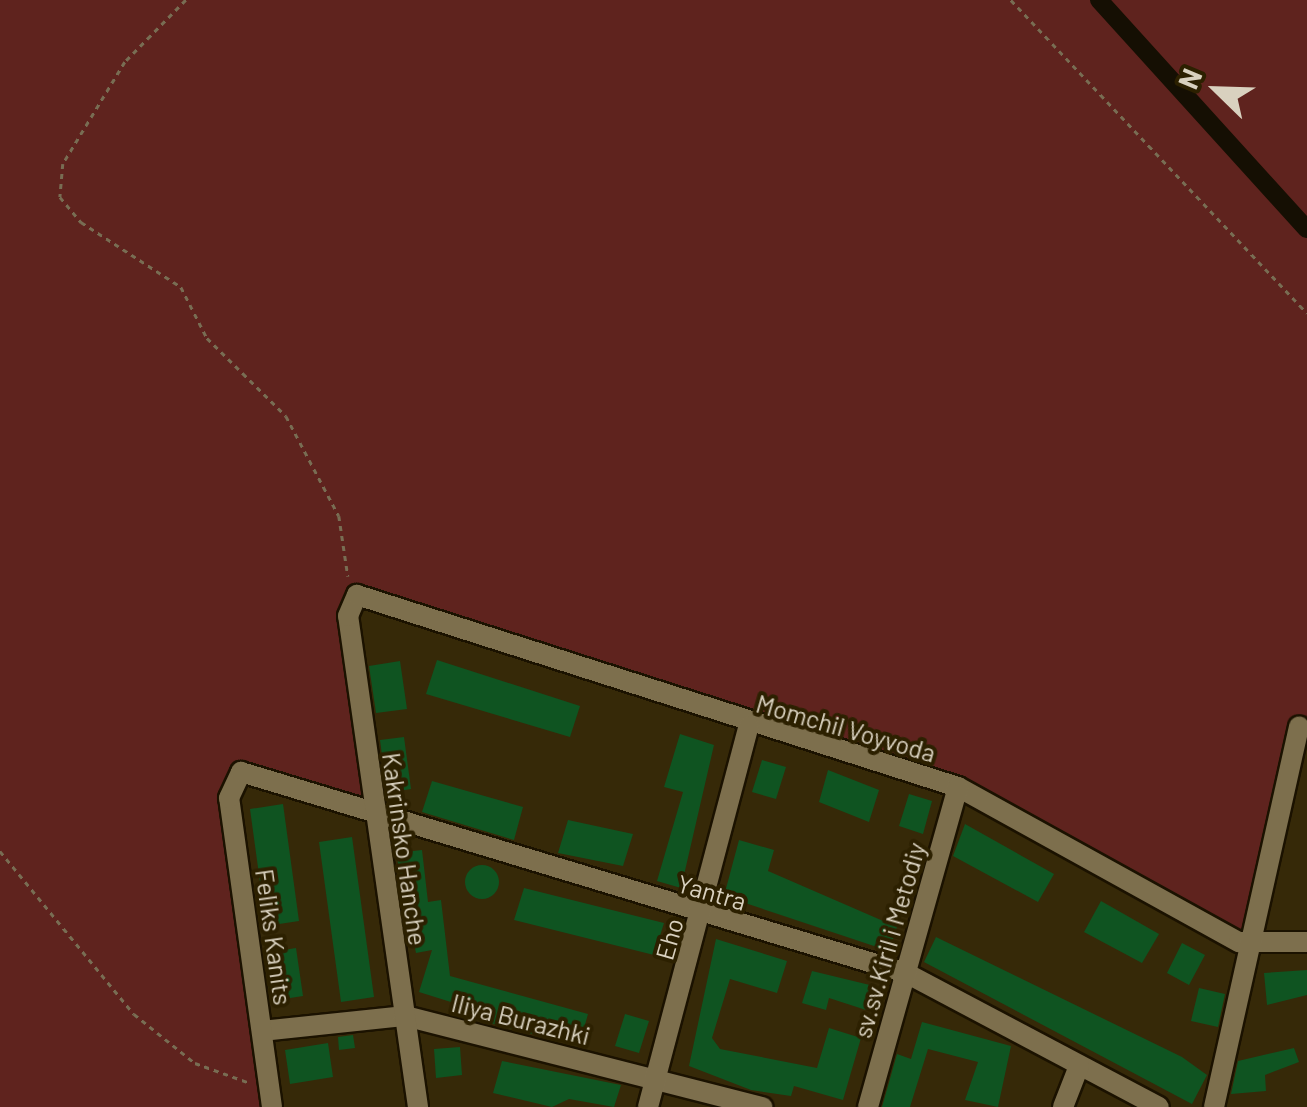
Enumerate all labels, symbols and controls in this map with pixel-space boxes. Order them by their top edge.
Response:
north arrow [1167,40,1267,140]
text: N [1170,63,1209,93]
street label: Momchil Voyvoda [753,688,939,768]
street label: Kakrinsko Hanche [377,751,433,947]
street label: sv.sv.Kiril i Metodiy [847,839,931,1041]
street label: Feliks Kanits [250,867,298,1007]
street label: Yantra [674,868,750,916]
street label: Eho [649,915,689,963]
street label: Iliya Burazhki [449,987,593,1051]

